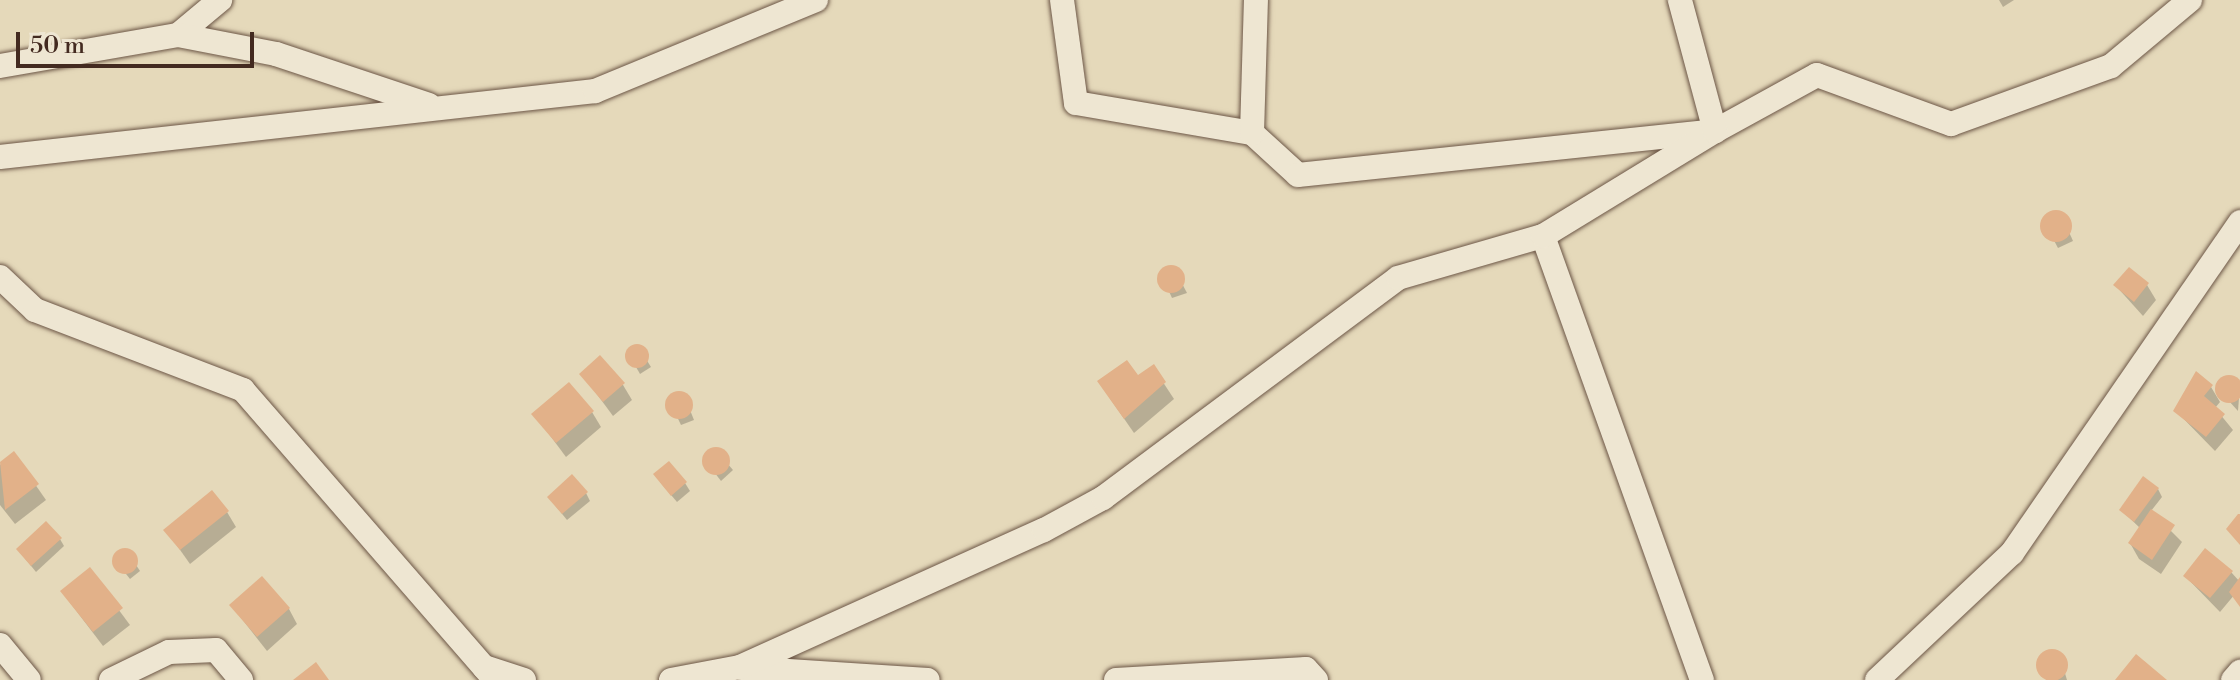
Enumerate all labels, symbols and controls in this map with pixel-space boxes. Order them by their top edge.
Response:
scale bar [20,16,258,66]
text: 50 m [30,31,85,61]

